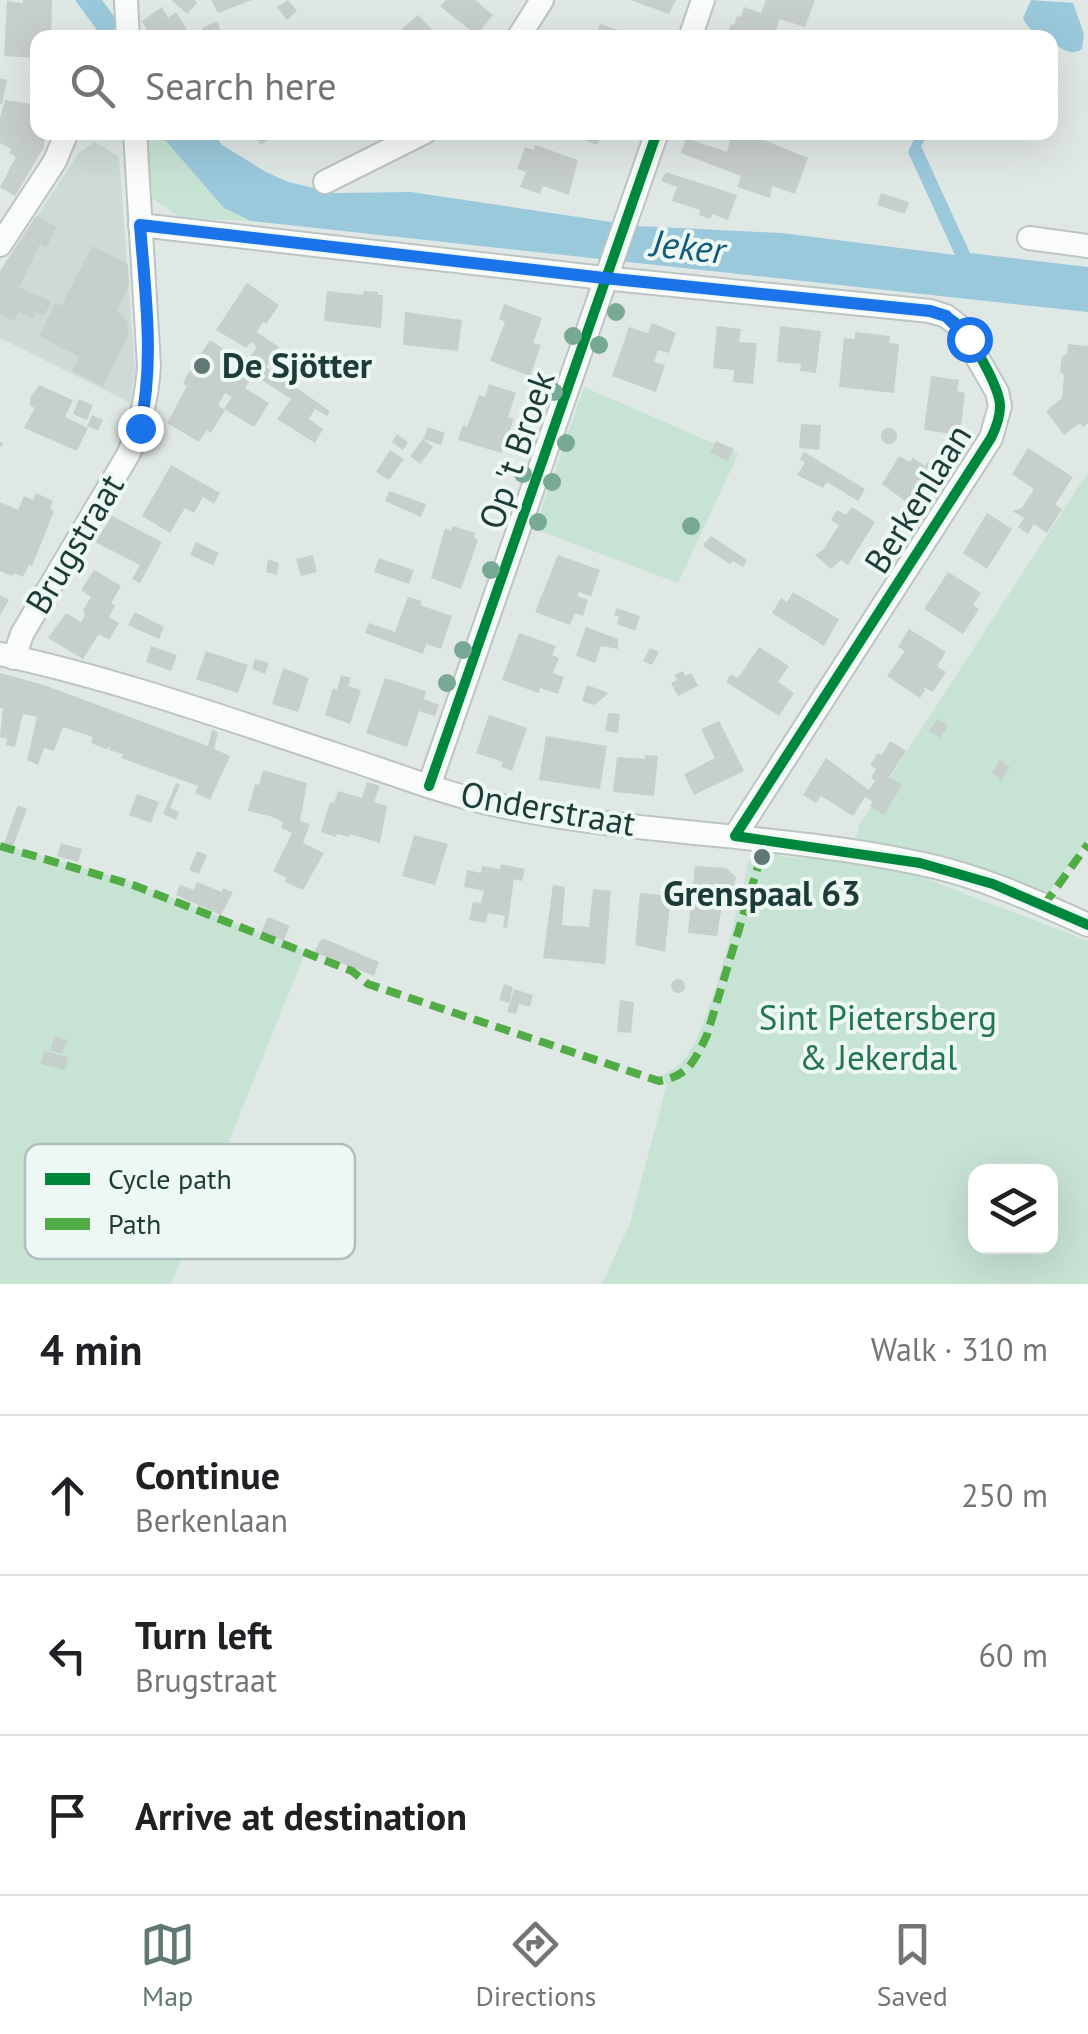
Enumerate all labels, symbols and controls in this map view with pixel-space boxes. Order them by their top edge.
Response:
search box [30,30,1058,140]
icon: search [65,58,120,113]
text: Search here [145,61,337,110]
water label: Jeker [646,217,730,274]
route start [947,317,993,363]
place label: De Sjötter [222,342,373,388]
marker: De Sjötter [191,355,213,377]
street label: Op 't Broek [468,364,565,535]
route end [118,406,164,452]
street label: Berkenlaan [853,415,981,582]
street label: Brugstraat [14,465,134,622]
street label: Onderstraat [457,770,639,846]
marker: Grenspaal 63 [751,846,773,868]
place label: Grenspaal 63 [663,870,861,916]
park label: Sint Pietersberg & Jekerdal [759,994,997,1080]
legend [25,1144,355,1259]
text: Cycle path [108,1160,232,1197]
map controls [968,1164,1058,1254]
button: layers [968,1164,1058,1254]
text: Path [108,1205,161,1242]
text: 4 min [40,1322,142,1377]
text: Walk · 310 m [871,1328,1048,1370]
text: Continue [135,1450,280,1499]
icon: ahead [40,1468,95,1523]
text: 250 m [961,1474,1048,1516]
text: Berkenlaan [135,1499,288,1541]
text: Turn left [135,1610,272,1659]
icon: left [40,1628,95,1683]
text: 60 m [979,1634,1048,1676]
text: Brugstraat [135,1659,277,1701]
icon: arrive [40,1788,95,1843]
text: Arrive at destination [135,1791,467,1840]
tab: Map [140,1917,195,2014]
tab: Directions [475,1917,596,2014]
tab: Saved [877,1917,948,2014]

